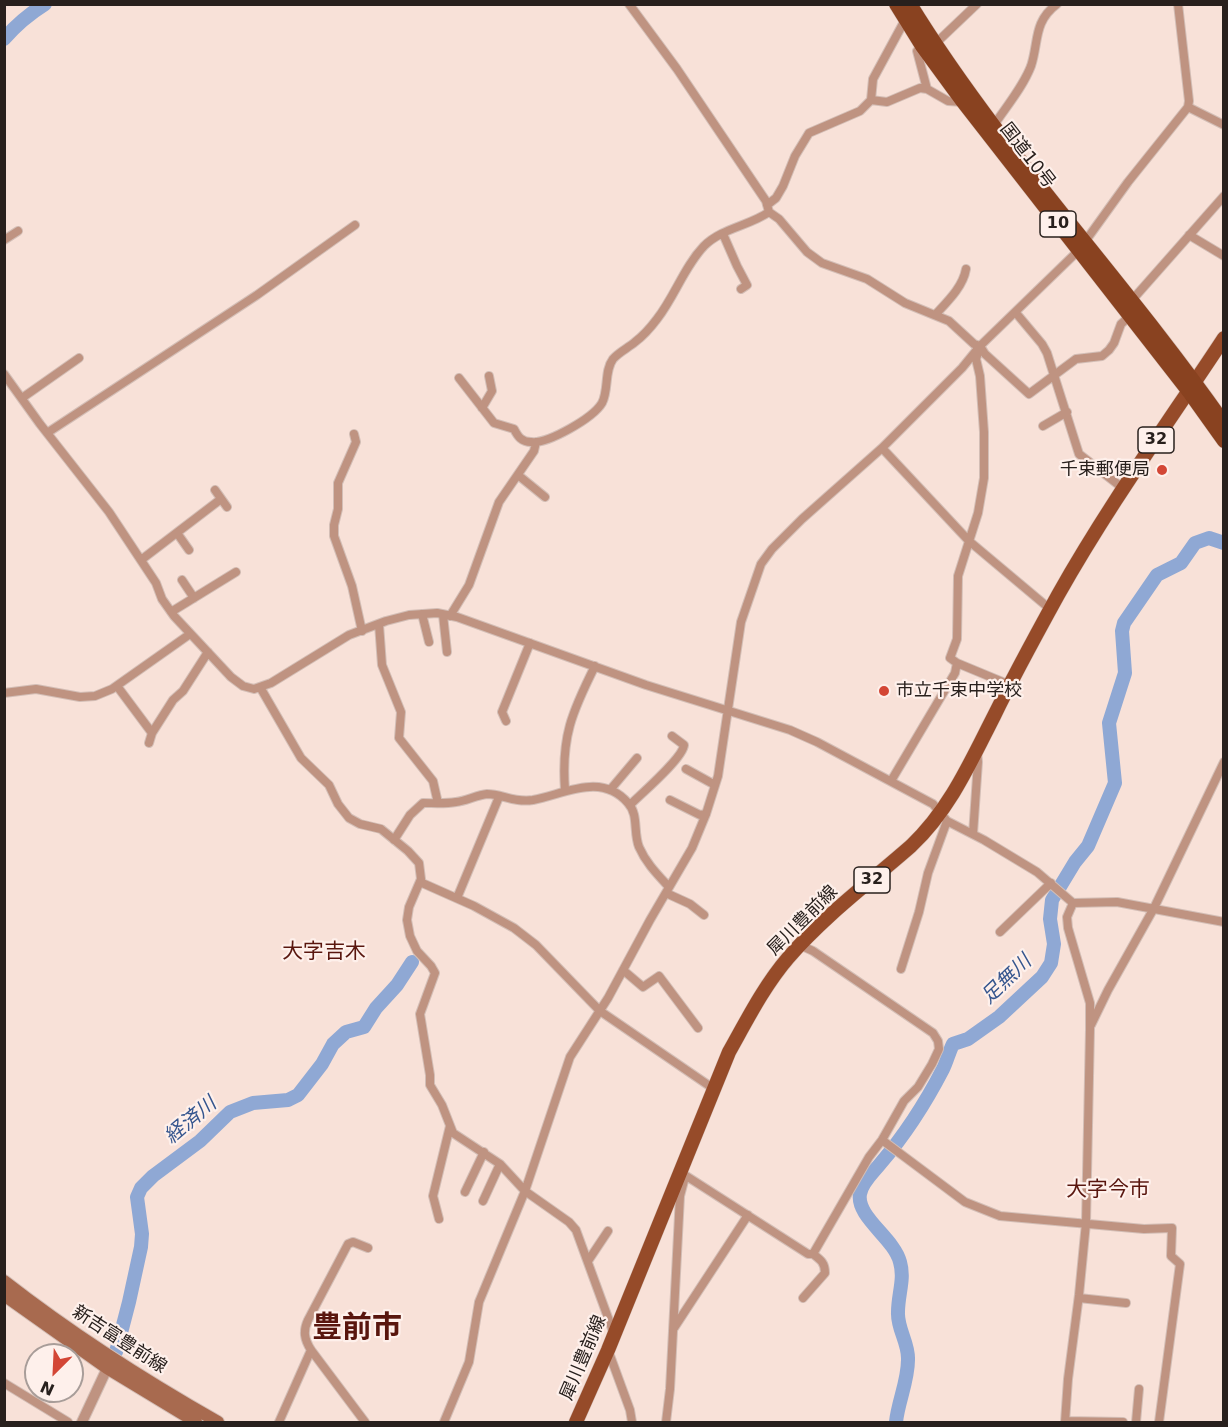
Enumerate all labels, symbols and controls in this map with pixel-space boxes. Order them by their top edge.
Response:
street label: 国道10号 [995,119,1059,193]
road number: 10 [1040,211,1076,237]
road number: 32 [1138,427,1174,453]
place label: 千束郵便局 [1060,459,1150,481]
marker: 千束郵便局 [1155,463,1169,477]
place label: 市立千束中学校 [896,680,1022,702]
marker: 市立千束中学校 [877,684,891,698]
road number: 32 [854,867,890,893]
street label: 犀川豊前線 [764,882,842,960]
district label: 大字吉木 [282,940,366,966]
water label: 足無川 [977,951,1037,1009]
water label: 経済川 [160,1093,222,1149]
district label: 大字今市 [1066,1178,1150,1204]
street label: 新吉富豊前線 [68,1302,170,1378]
district label: 豊前市 [312,1311,402,1347]
street label: 犀川豊前線 [556,1312,612,1404]
north arrow [24,1343,84,1403]
text: N [37,1377,57,1399]

